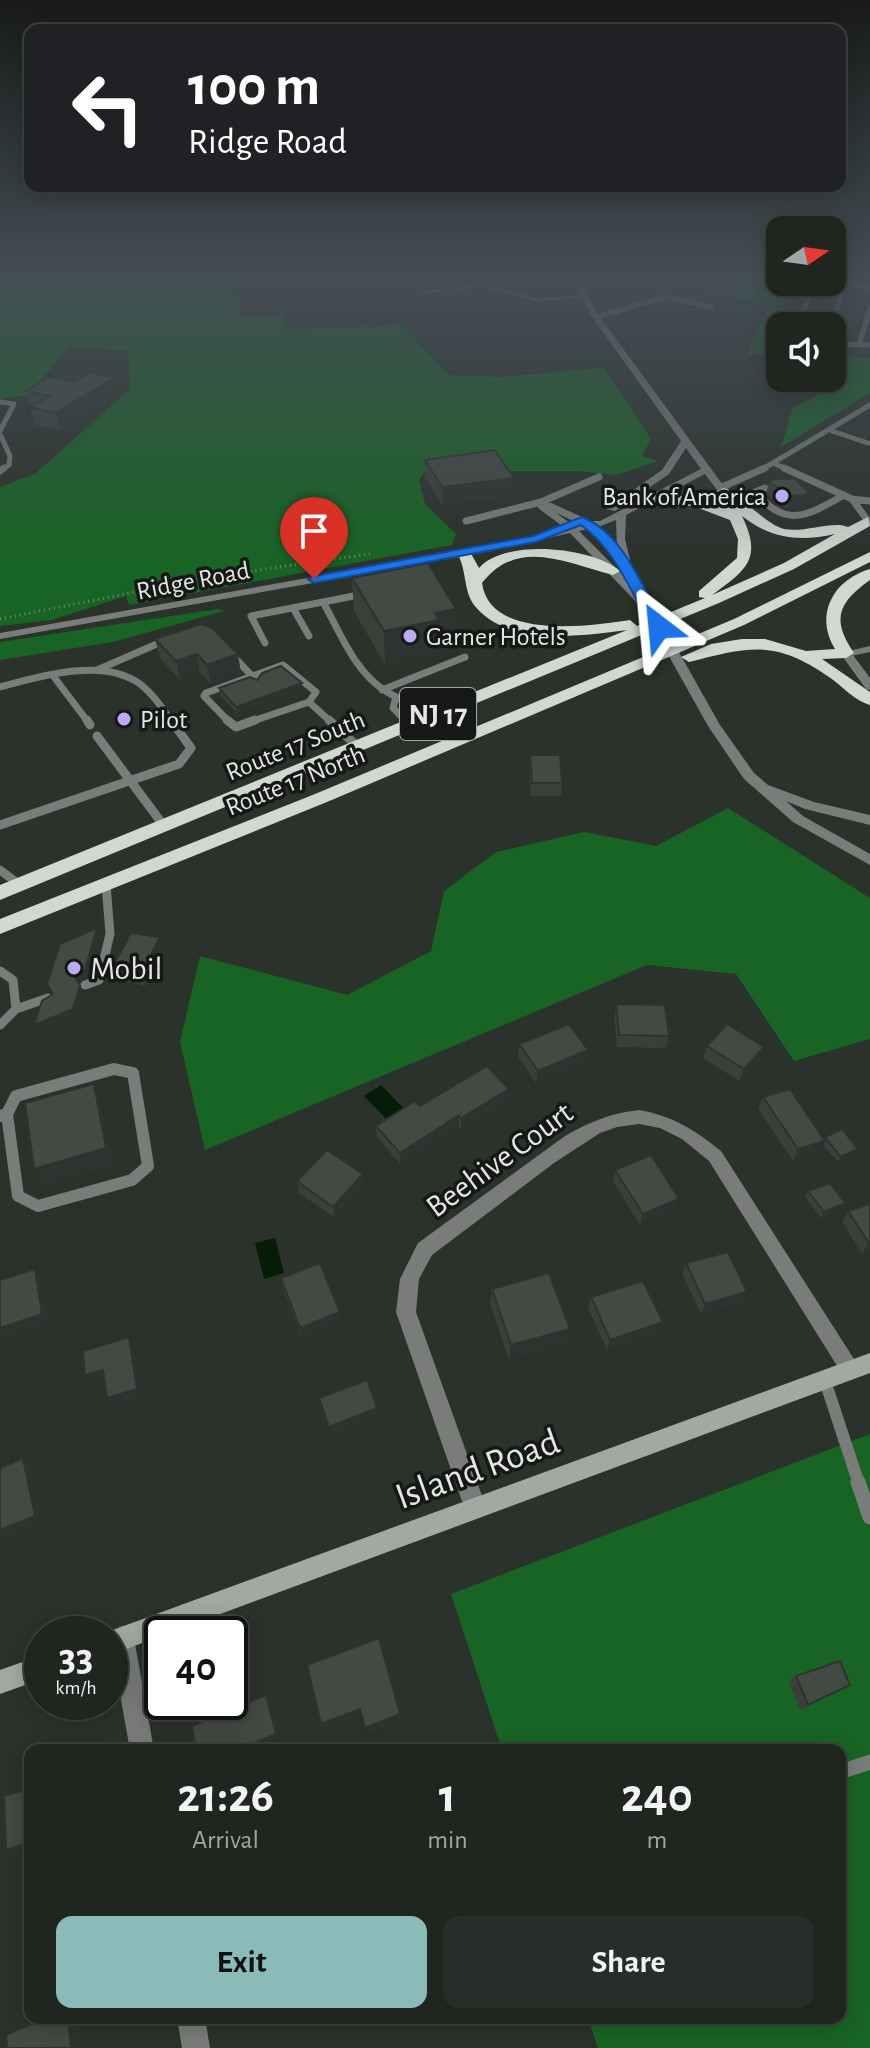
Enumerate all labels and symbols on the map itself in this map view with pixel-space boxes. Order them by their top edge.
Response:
north arrow [766,216,846,296]
place label: Bank of America [602,484,766,510]
marker: Bank of America [773,487,791,505]
pin [280,497,348,579]
street label: Ridge Road [134,557,252,605]
position arrow [617,585,701,669]
place label: Garner Hotels [426,624,566,650]
marker: Garner Hotels [401,627,419,645]
road number: NJ 17 [400,688,476,740]
street label: Route 17 South [222,706,369,786]
place label: Pilot [140,707,187,733]
marker: Pilot [115,710,133,728]
street label: Route 17 North [222,741,369,821]
place label: Mobil [90,953,162,985]
marker: Mobil [65,959,83,977]
street label: Beehive Court [421,1096,579,1223]
street label: Island Road [391,1423,565,1517]
speed limit sign: 40 [144,1616,248,1720]

